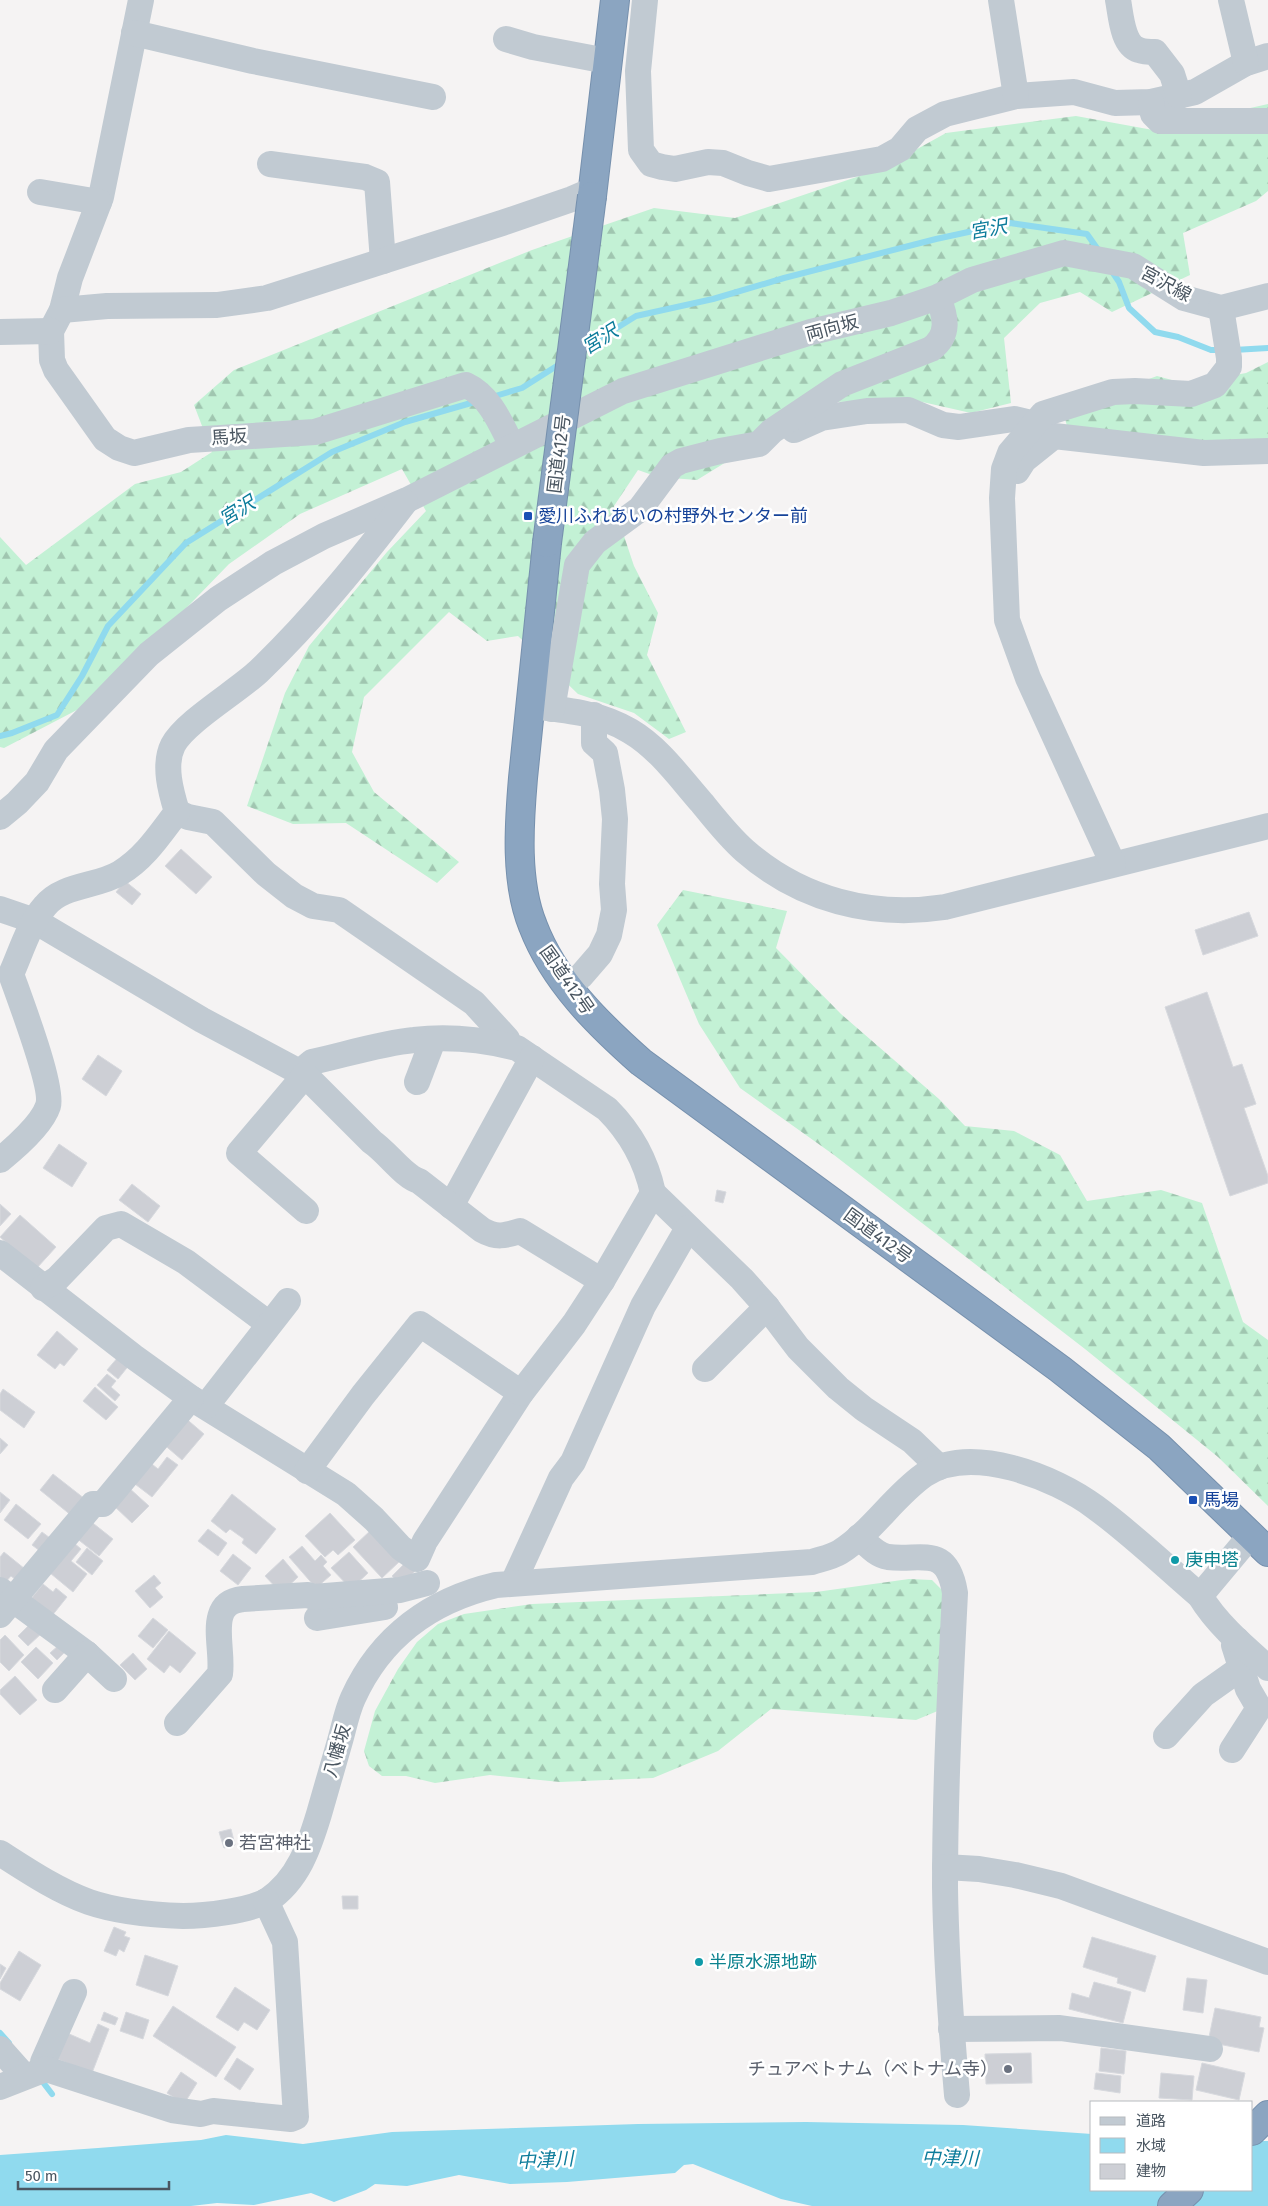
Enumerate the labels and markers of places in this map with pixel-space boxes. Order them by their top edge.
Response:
place label: 愛川ふれあいの村野外センター前 [538,505,808,527]
marker: 愛川ふれあいの村野外センター前 [522,510,534,522]
place label: 馬場 [1203,1489,1239,1511]
marker: 馬場 [1187,1494,1199,1506]
place label: 庚申塔 [1185,1549,1239,1571]
marker: 庚申塔 [1169,1554,1181,1566]
place label: 若宮神社 [239,1832,311,1854]
marker: 若宮神社 [223,1837,235,1849]
place label: 半原水源地跡 [709,1951,817,1973]
marker: 半原水源地跡 [693,1956,705,1968]
place label: チュアベトナム（ベトナム寺） [748,2058,998,2080]
marker: チュアベトナム（ベトナム寺） [1002,2063,1014,2075]

